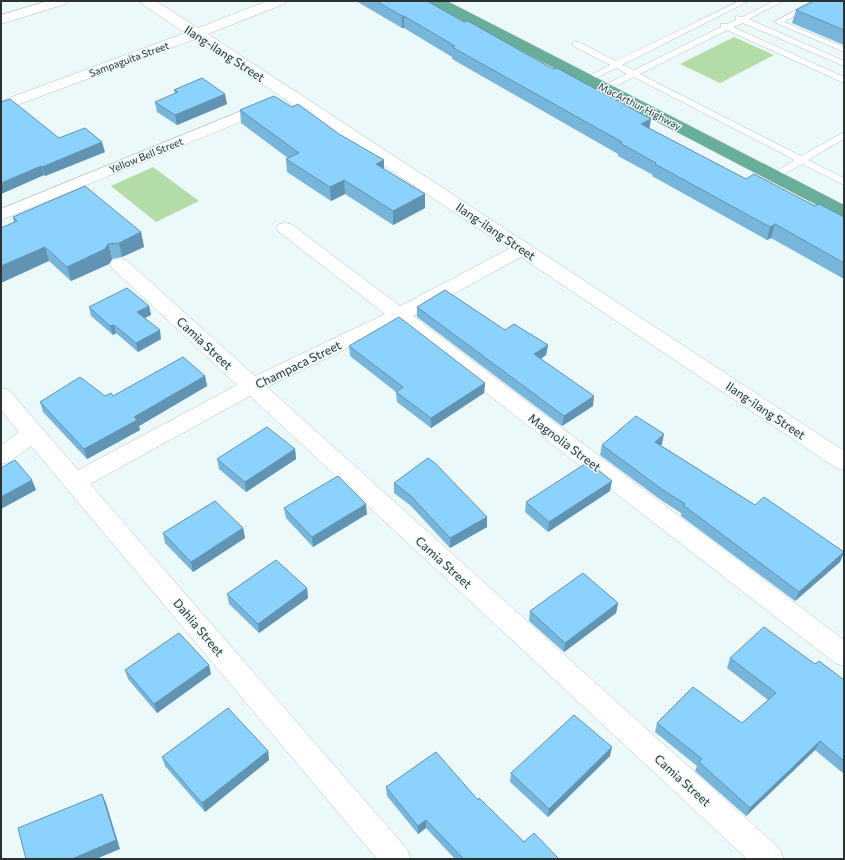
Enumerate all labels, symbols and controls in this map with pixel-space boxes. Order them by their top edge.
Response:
street label: Ilang-ilang Street [182,22,268,84]
street label: Sampaguita Street [87,39,171,79]
street label: MacArthur Highway [597,80,683,132]
street label: Yellow Bell Street [107,135,185,175]
street label: Ilang-ilang Street [454,199,538,263]
street label: Camia Street [174,314,236,372]
street label: Champaca Street [253,337,343,391]
street label: Ilang-ilang Street [724,378,808,442]
street label: Magnolia Street [526,410,604,474]
street label: Camia Street [413,533,475,591]
street label: Dahlia Street [171,595,227,659]
street label: Camia Street [652,751,714,809]

